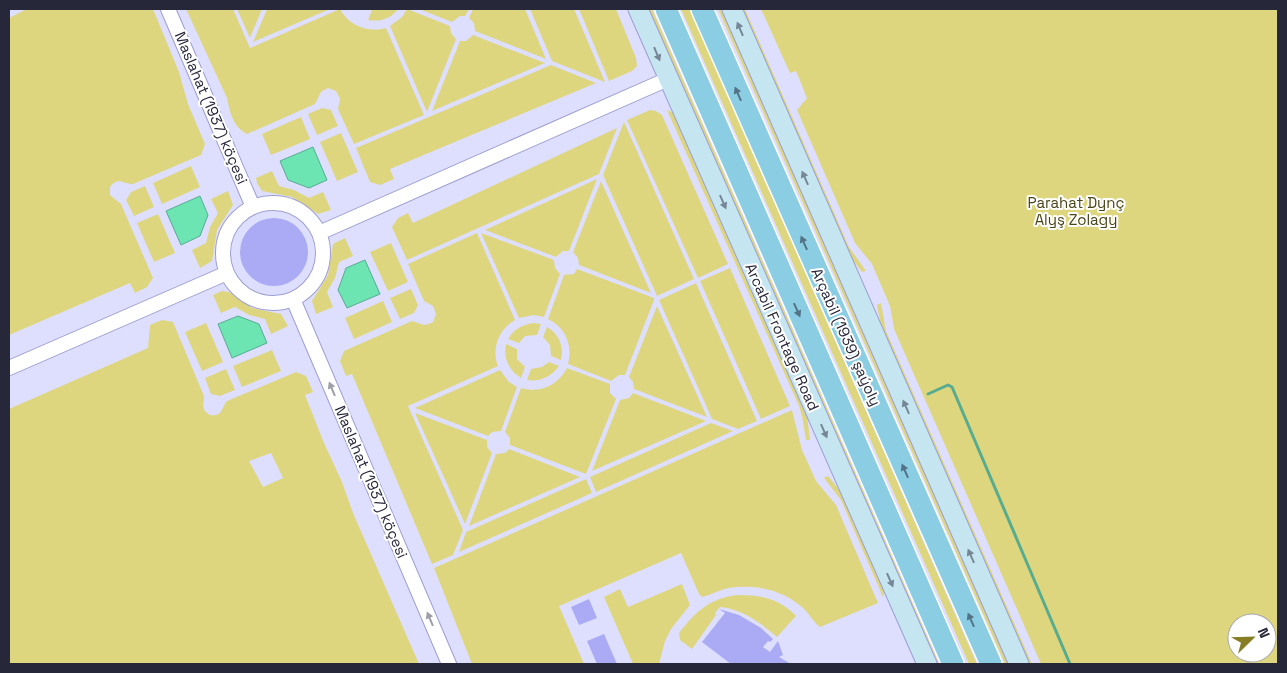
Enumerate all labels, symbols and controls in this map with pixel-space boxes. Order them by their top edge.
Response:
one-way arrow [736,22,744,36]
street label: Maslahat (1937) köçesi [170,29,252,187]
one-way arrow [654,47,662,61]
one-way arrow [734,87,742,101]
one-way arrow [801,171,809,185]
park label: Parahat Dynç Alyş Zolagy [1028,193,1124,229]
one-way arrow [719,195,727,209]
one-way arrow [800,236,808,250]
street label: Arcabil Frontage Road [741,260,824,414]
street label: Arçabil (1939) şaýoly [807,265,885,409]
one-way arrow [794,303,802,317]
one-way arrow [328,381,336,396]
one-way arrow [901,400,909,414]
street label: Maslahat (1937) köçesi [330,403,412,561]
one-way arrow [821,424,829,438]
one-way arrow [901,464,909,478]
one-way arrow [966,549,974,563]
one-way arrow [886,573,894,587]
one-way arrow [425,612,433,626]
one-way arrow [967,613,975,627]
north arrow [1227,613,1277,663]
text: N [1254,625,1274,641]

